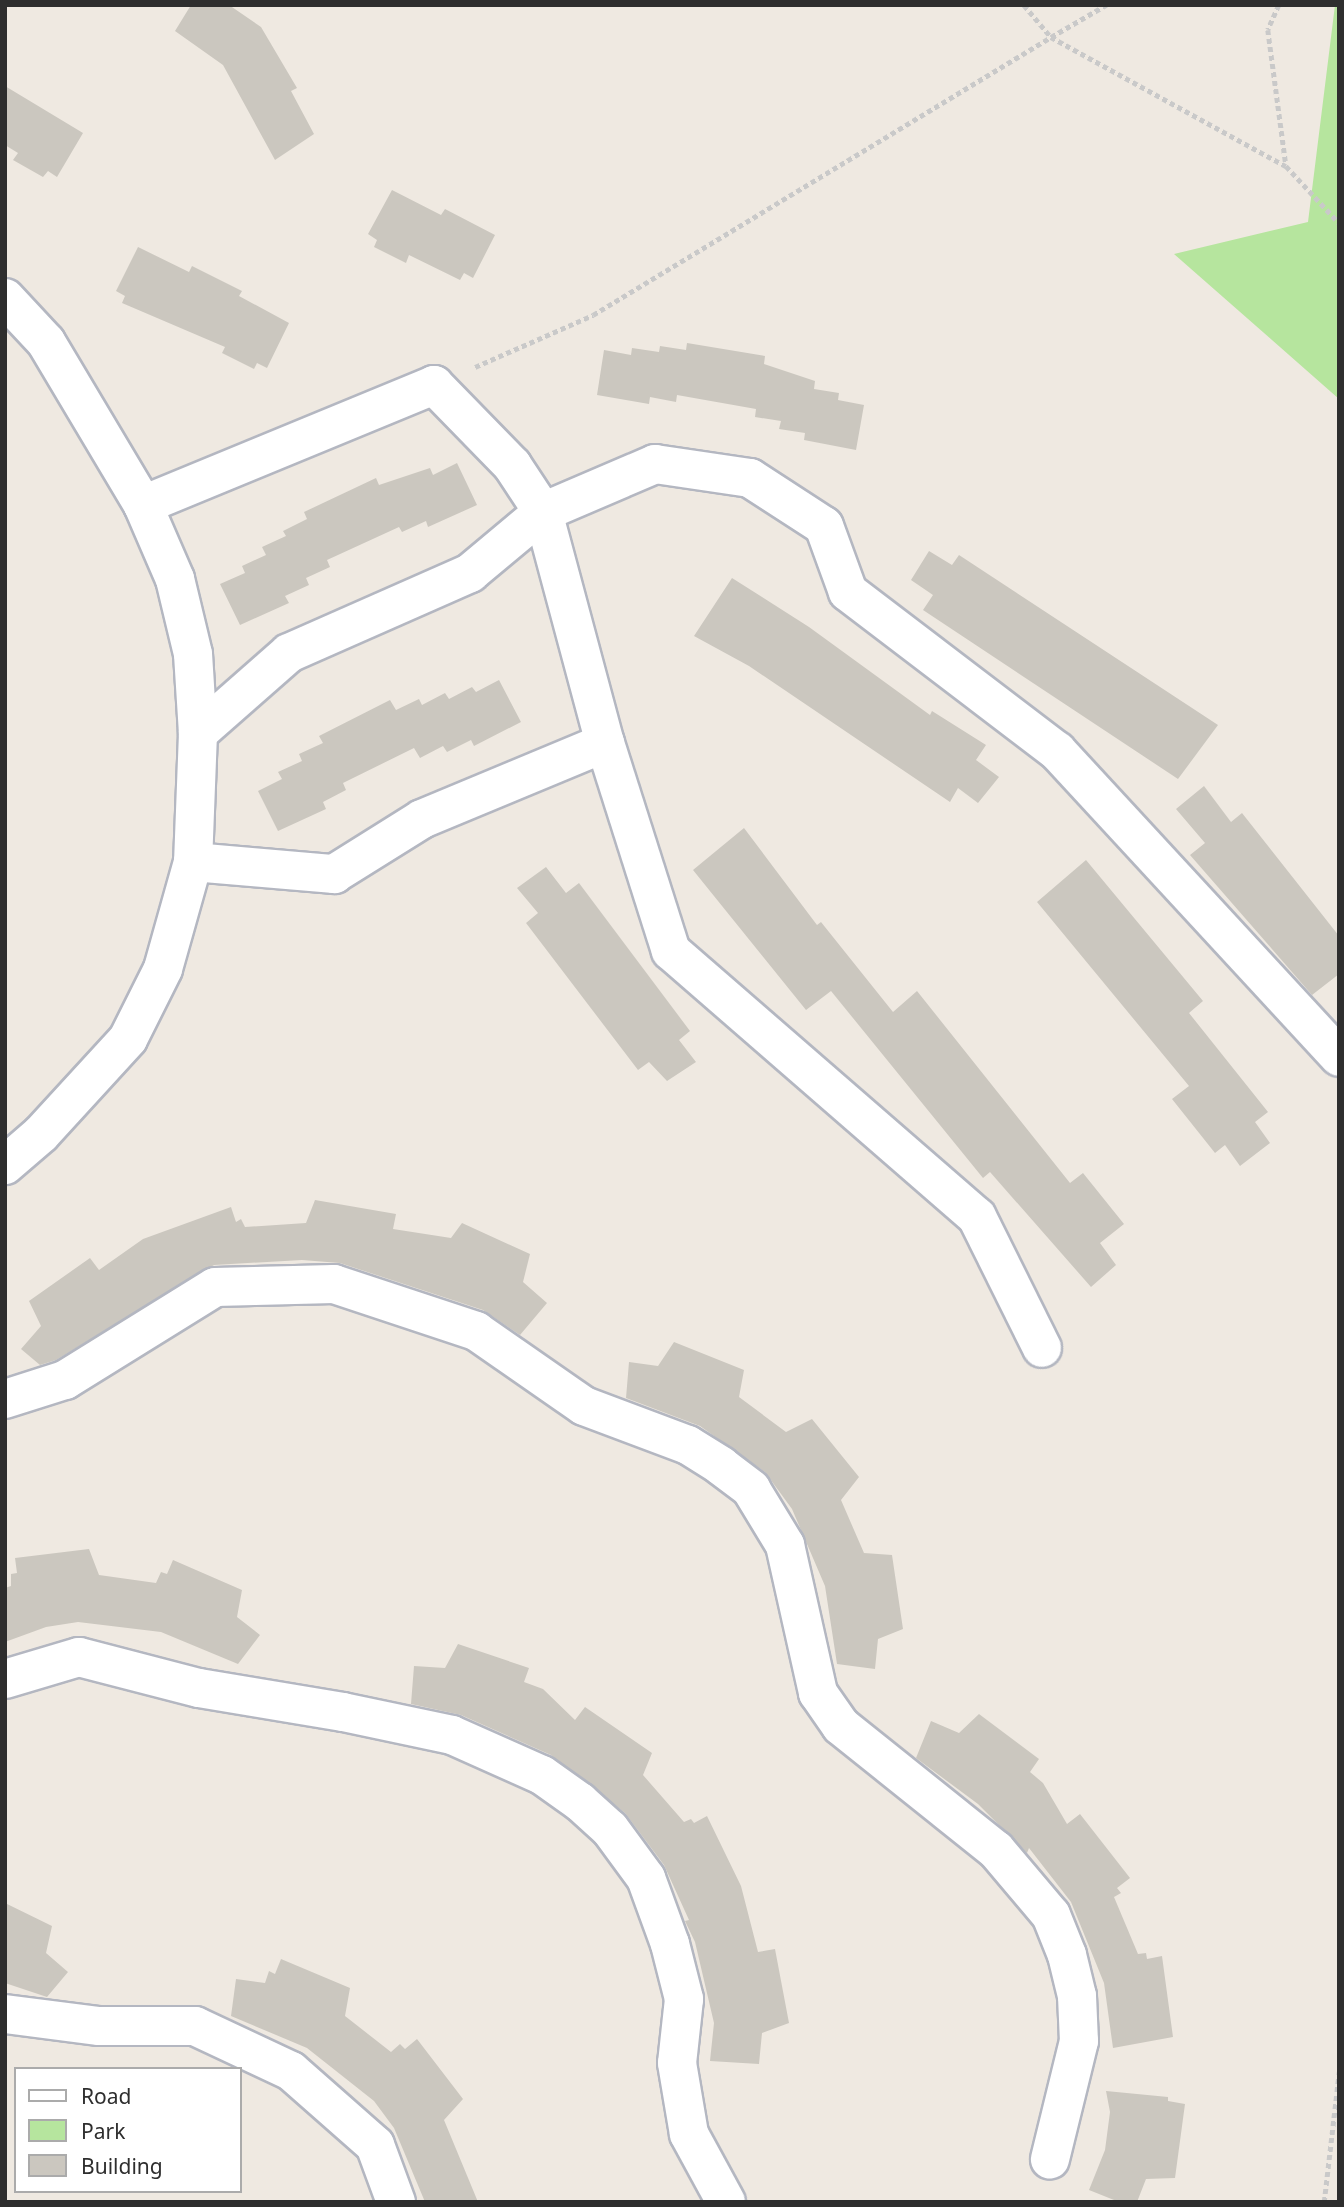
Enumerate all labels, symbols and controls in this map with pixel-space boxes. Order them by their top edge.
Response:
legend [14,2067,242,2193]
text: Road [81,2082,131,2110]
text: Park [81,2117,125,2145]
text: Building [81,2152,163,2180]

